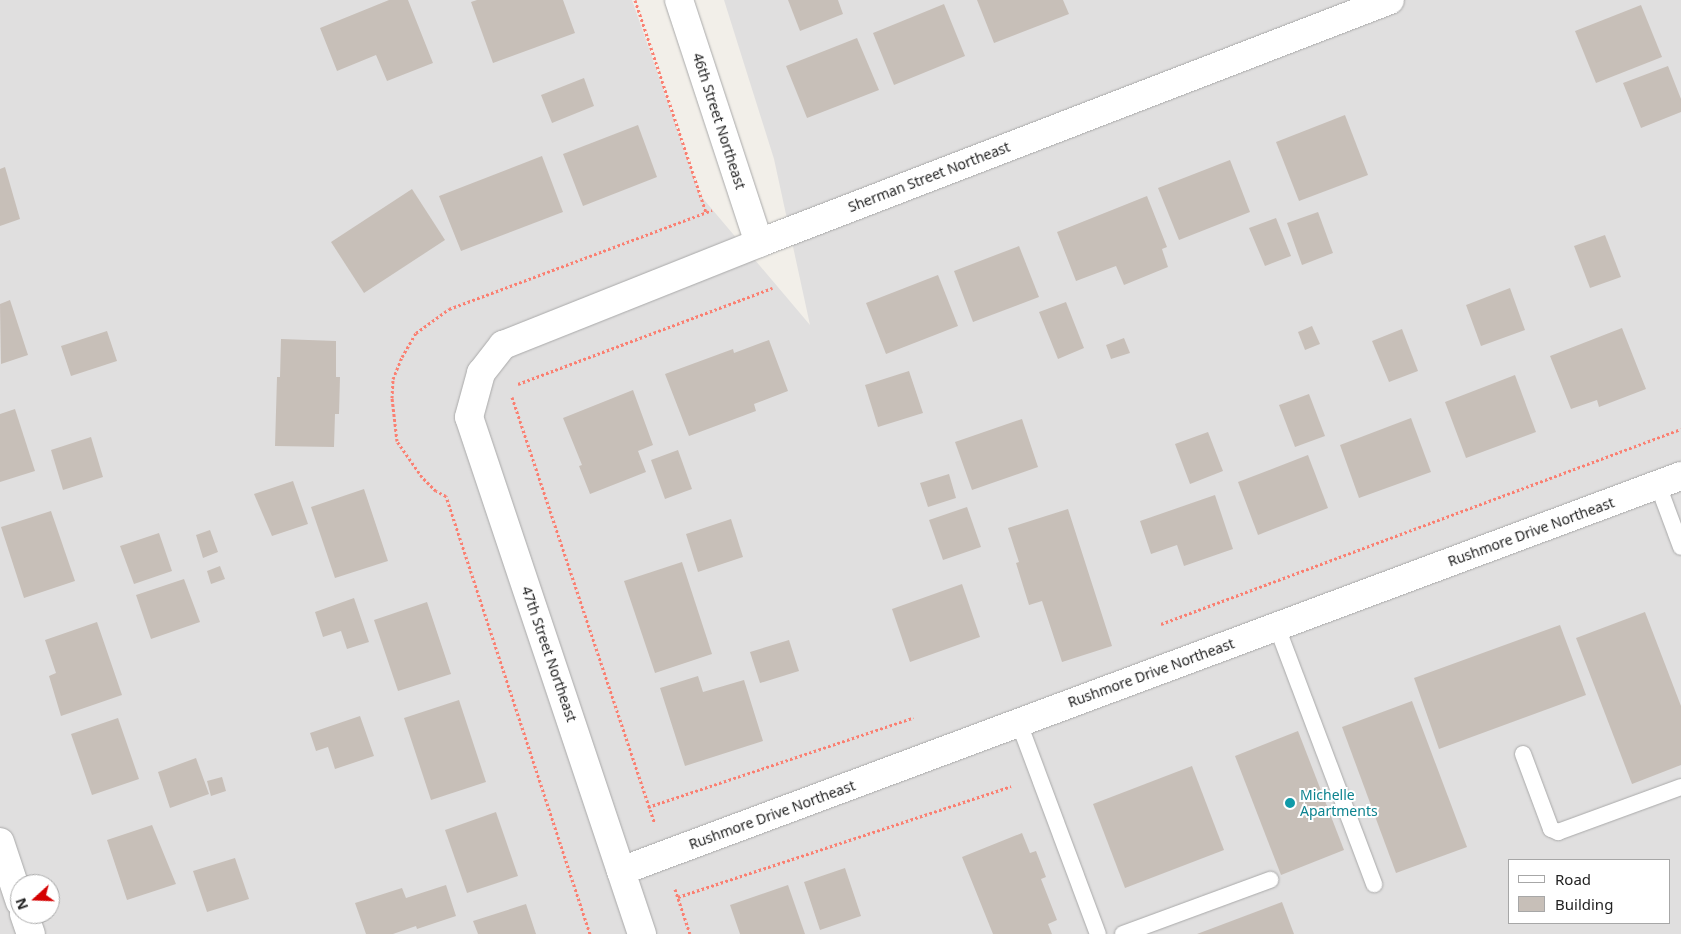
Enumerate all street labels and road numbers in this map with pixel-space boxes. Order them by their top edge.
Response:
street label: 46th Street Northeast [689,51,749,191]
street label: Sherman Street Northeast [846,138,1012,216]
street label: Rushmore Drive Northeast [1446,494,1616,570]
street label: 47th Street Northeast [518,584,580,724]
street label: Rushmore Drive Northeast [1066,635,1236,711]
street label: Rushmore Drive Northeast [687,777,857,853]

